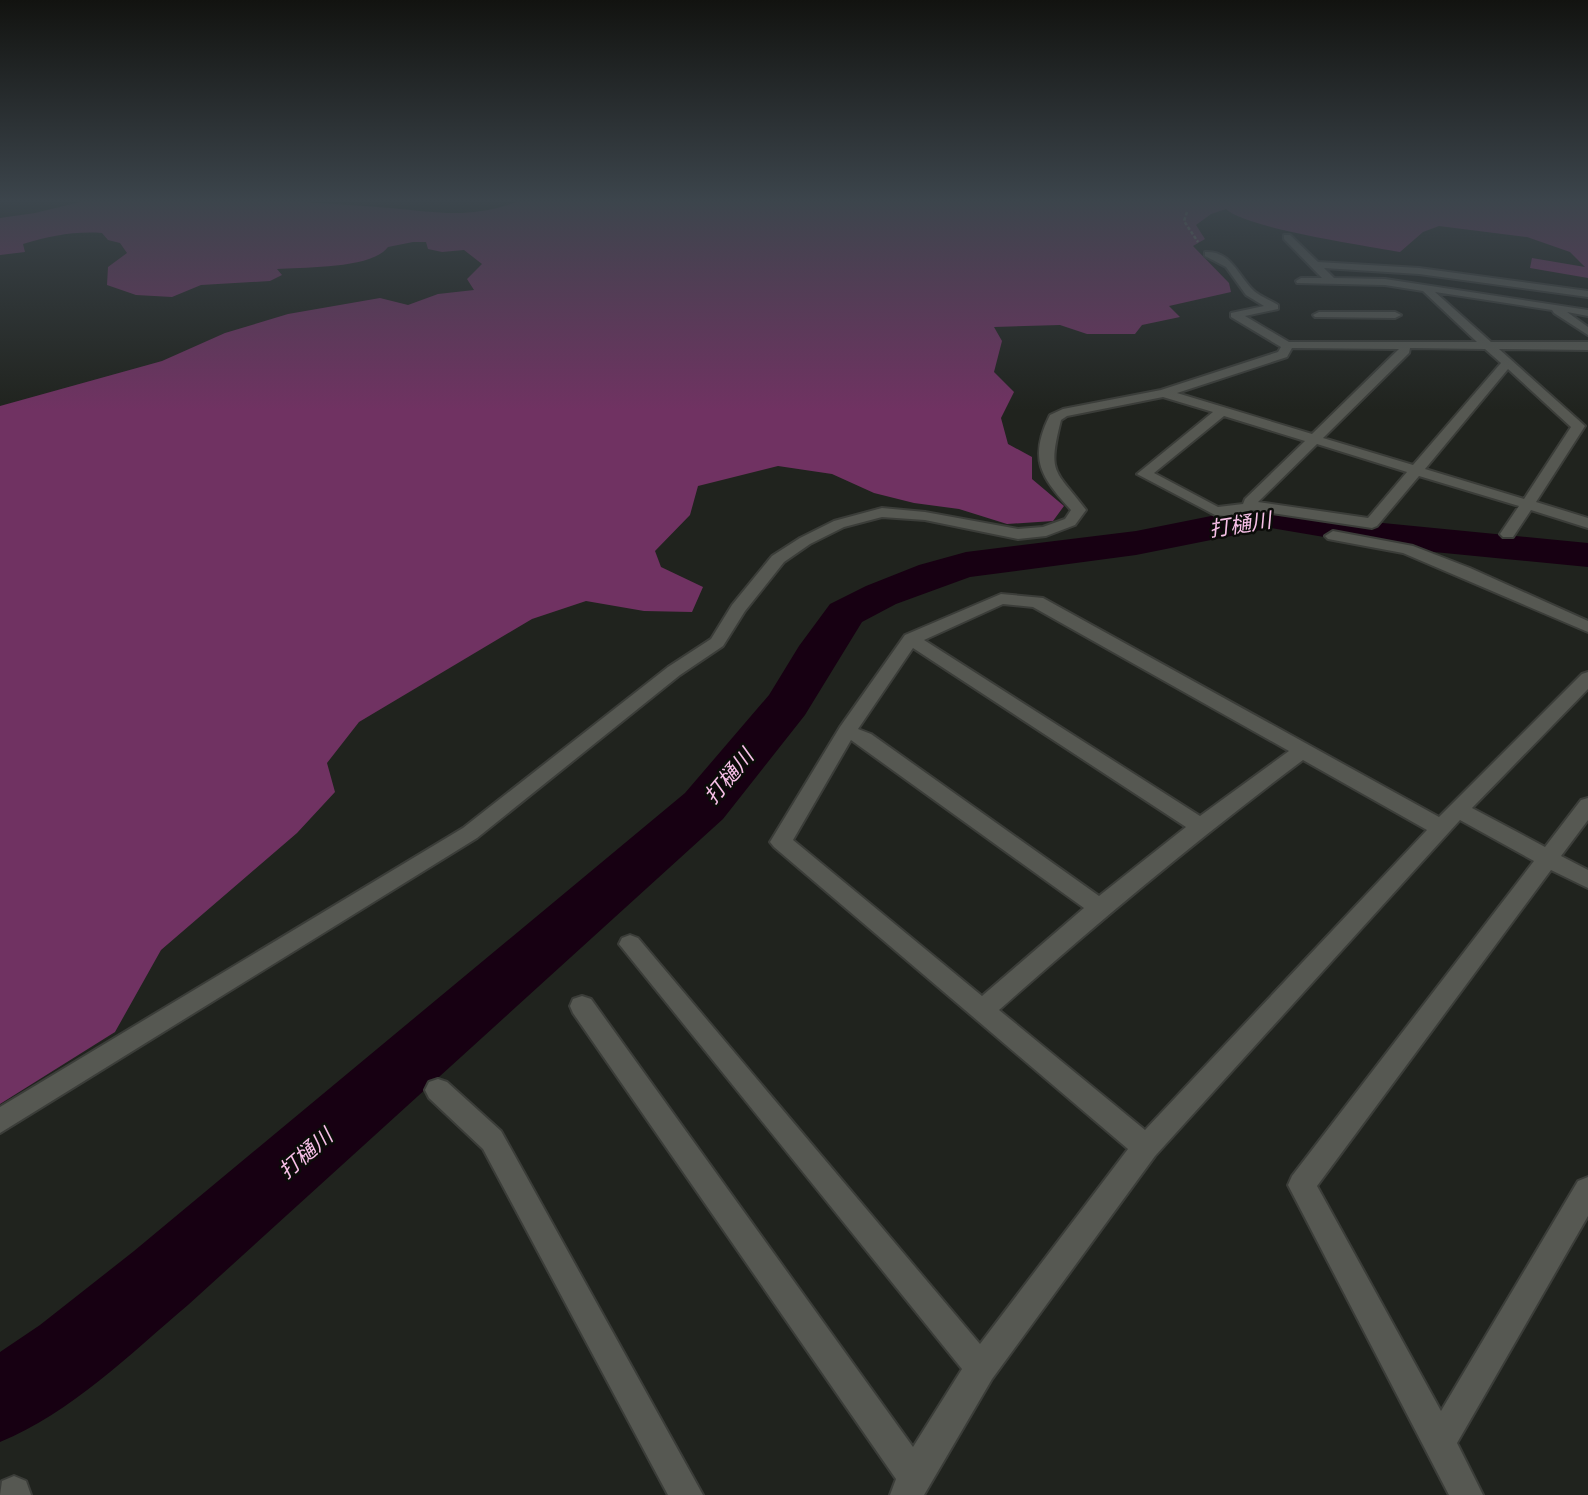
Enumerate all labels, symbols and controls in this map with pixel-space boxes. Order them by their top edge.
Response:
water label: 打樋川 [1207,506,1275,542]
water label: 打樋川 [698,742,759,808]
water label: 打樋川 [273,1121,339,1183]

